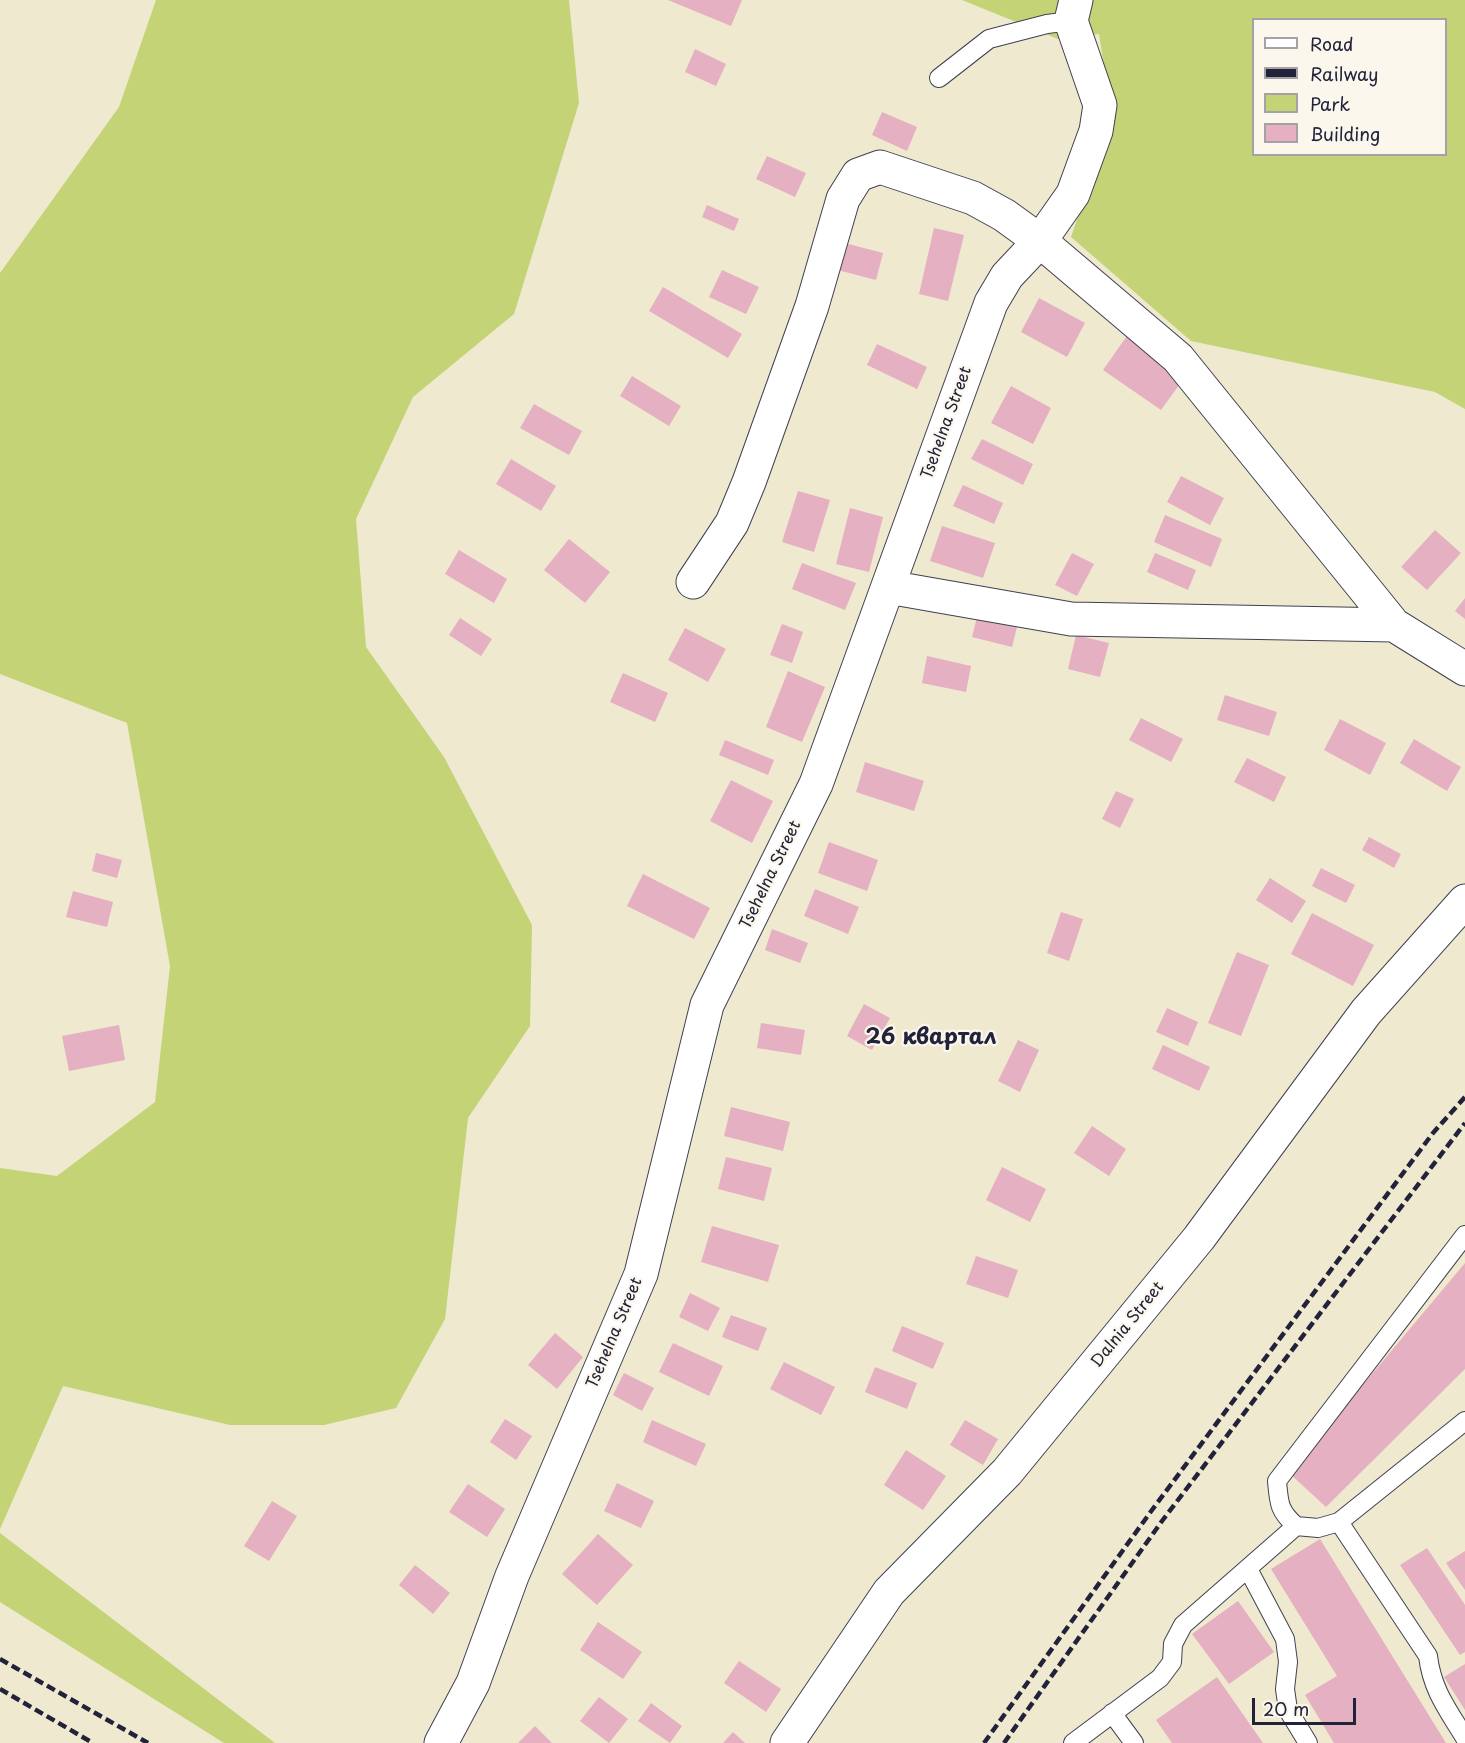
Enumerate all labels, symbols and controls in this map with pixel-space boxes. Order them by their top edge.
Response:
legend [1252,18,1447,156]
text: Road [1310,30,1354,57]
text: Railway [1310,60,1378,87]
text: Park [1310,90,1350,117]
text: Building [1310,120,1380,147]
street label: Tsehelna Street [918,364,976,482]
street label: Tsehelna Street [736,818,806,932]
district label: 26 квартал [866,1025,996,1051]
street label: Tsehelna Street [583,1275,647,1391]
street label: Dalnia Street [1088,1278,1168,1372]
scale bar [1255,1686,1358,1724]
text: 20 m [1263,1695,1309,1722]

